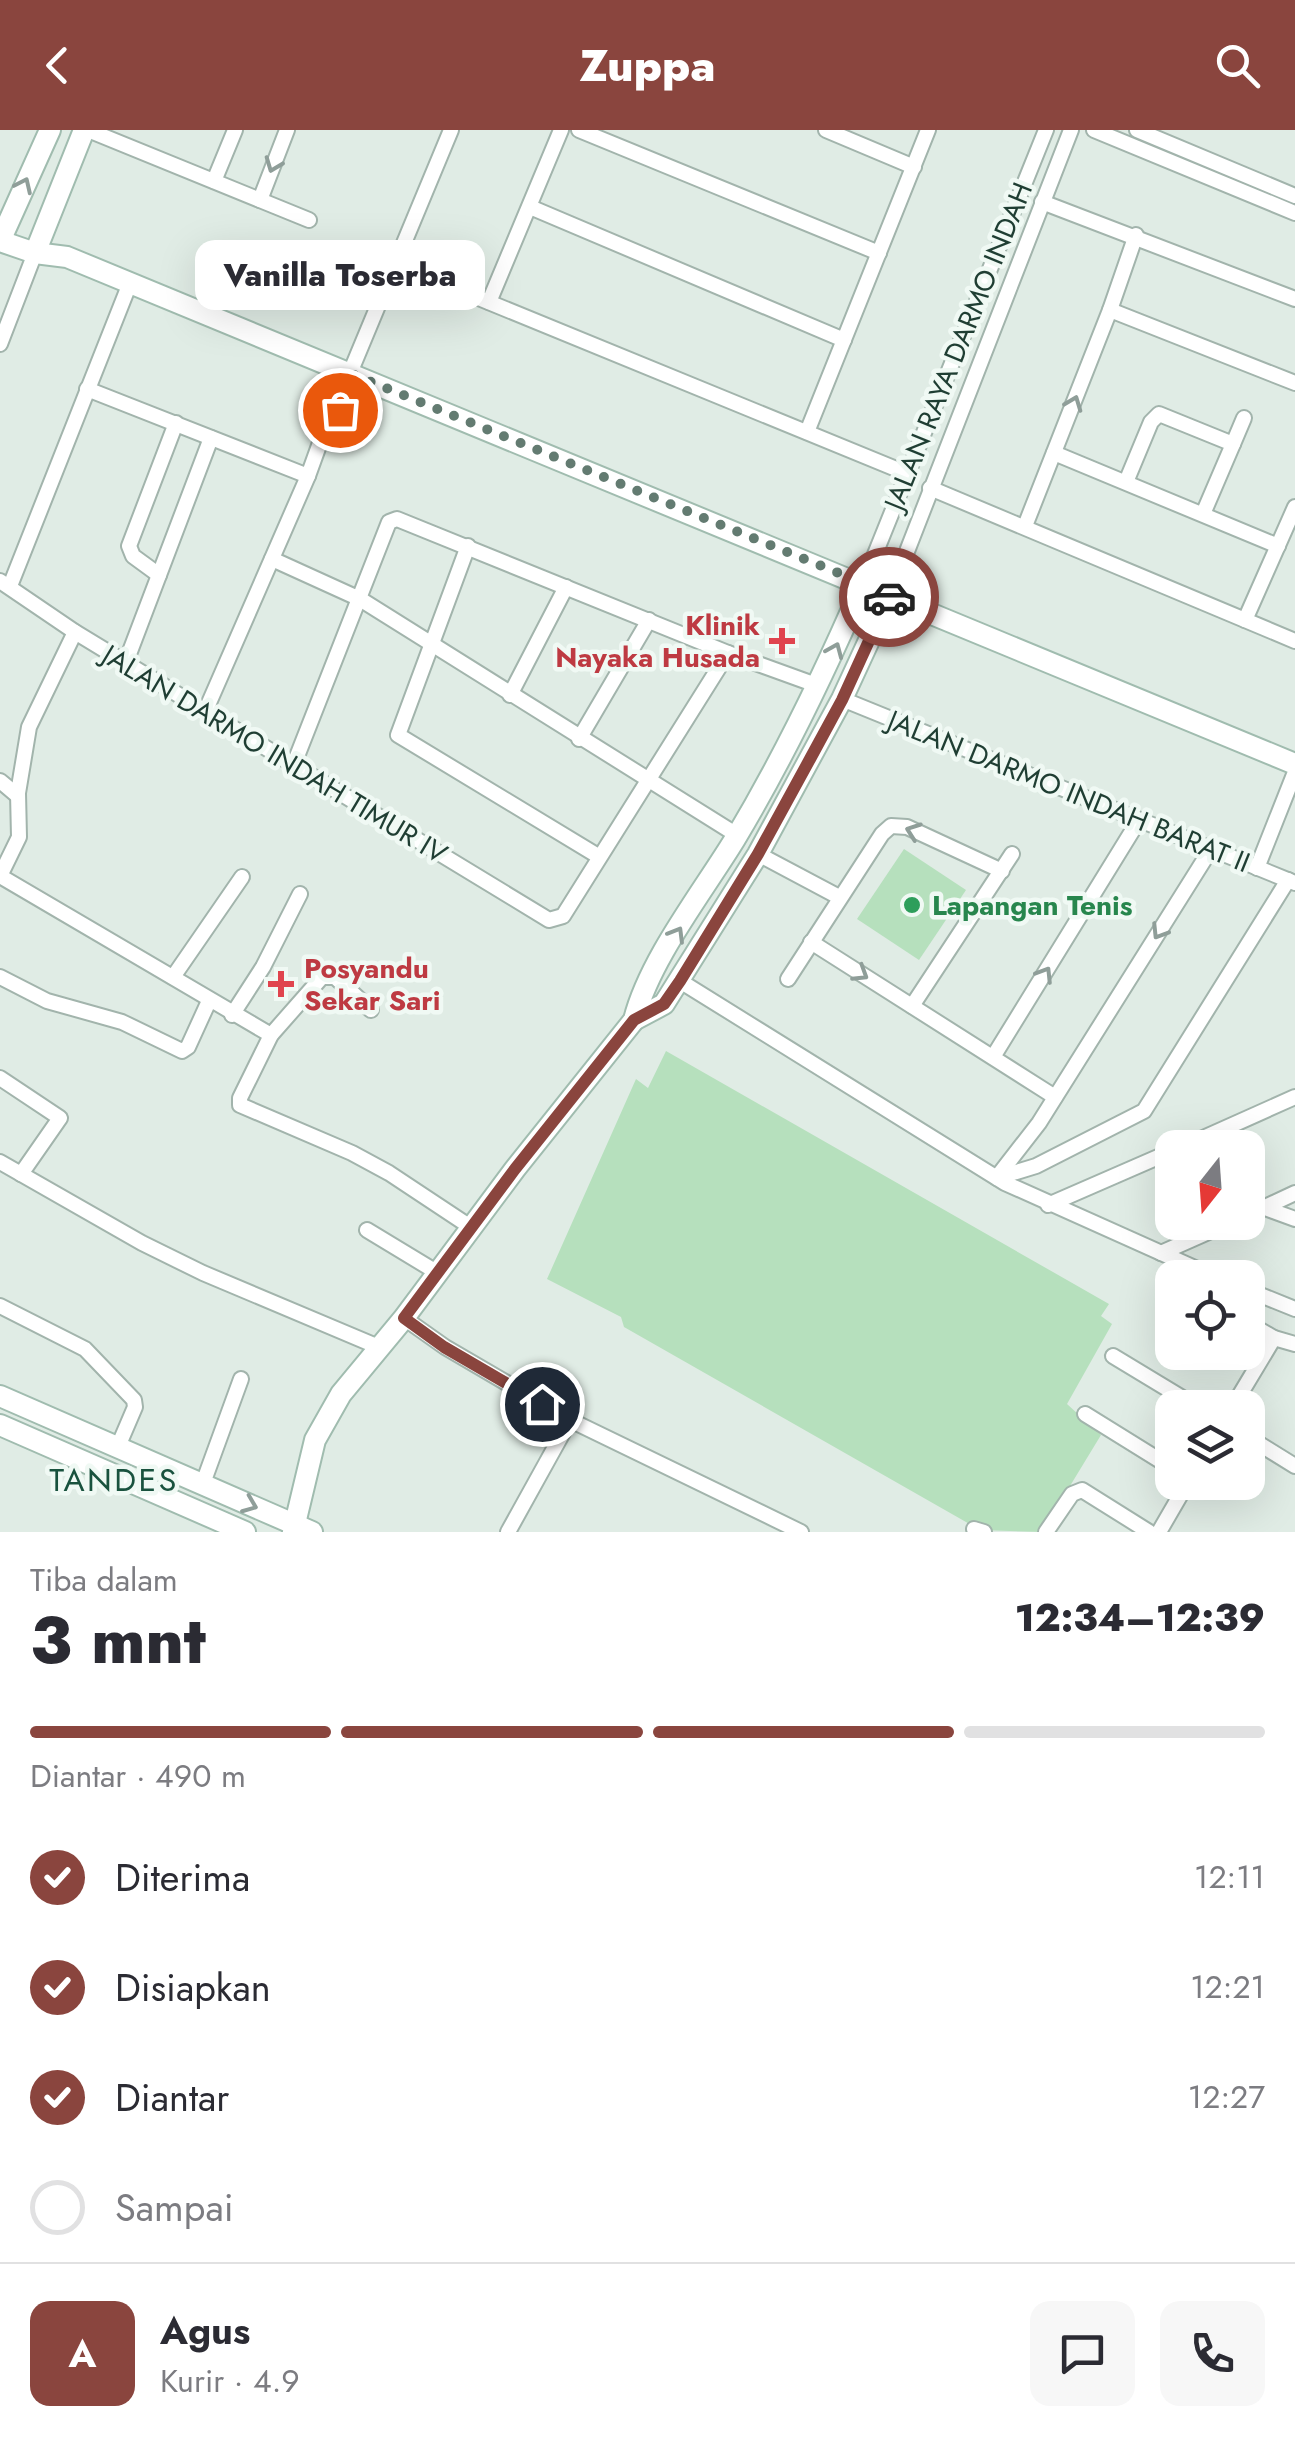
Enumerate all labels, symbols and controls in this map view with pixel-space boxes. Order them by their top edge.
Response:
text: Zuppa [580,33,715,98]
icon: back [30,38,85,93]
icon: search [1210,38,1265,93]
one-way arrow [265,155,285,173]
street label: JALAN RAYA DARMO INDAH [872,176,1043,520]
one-way arrow [12,177,32,195]
callout: Vanilla Toserba [195,240,485,310]
text: Vanilla Toserba [224,252,456,298]
pin [298,368,383,453]
icon: bag [313,383,368,438]
one-way arrow [1062,396,1082,413]
courier [839,547,939,647]
icon: car [862,570,917,625]
place label: Klinik Nayaka Husada [555,605,760,678]
marker: Klinik Nayaka Husada [769,628,795,654]
street label: JALAN DARMO INDAH TIMUR IV [91,633,455,874]
one-way arrow [823,642,843,660]
street label: JALAN DARMO INDAH BARAT II [878,698,1256,883]
one-way arrow [905,823,923,843]
place label: Lapangan Tenis [932,885,1133,926]
marker: Lapangan Tenis [901,894,923,916]
one-way arrow [1153,921,1172,939]
one-way arrow [665,927,684,945]
place label: Posyandu Sekar Sari [304,948,441,1021]
one-way arrow [850,961,868,980]
one-way arrow [1032,967,1051,985]
marker: Posyandu Sekar Sari [268,971,294,997]
north arrow [1155,1130,1265,1240]
map controls [1155,1130,1265,1500]
button: locate [1155,1260,1265,1370]
pin [500,1362,585,1447]
icon: home [515,1377,570,1432]
button: layers [1155,1390,1265,1500]
district label: TANDES [49,1457,179,1503]
one-way arrow [240,1494,258,1514]
text: Tiba dalam [30,1557,178,1603]
text: 12:34–12:39 [1015,1590,1265,1645]
text: 3 mnt [30,1593,206,1687]
text: Diantar · 490 m [30,1753,246,1799]
icon: check [30,1850,85,1905]
text: Diterima [115,1850,250,1905]
text: 12:11 [1194,1854,1265,1900]
icon: check [30,1960,85,2015]
text: Disiapkan [115,1960,271,2015]
text: 12:21 [1190,1964,1265,2010]
icon: check [30,2070,85,2125]
text: Diantar [115,2070,229,2125]
text: 12:27 [1188,2074,1265,2120]
text: Sampai [115,2180,234,2235]
button: chat [1030,2301,1135,2406]
button: phone [1160,2301,1265,2406]
text: Agus [160,2303,250,2358]
text: A [69,2326,96,2381]
text: Kurir · 4.9 [160,2358,300,2404]

